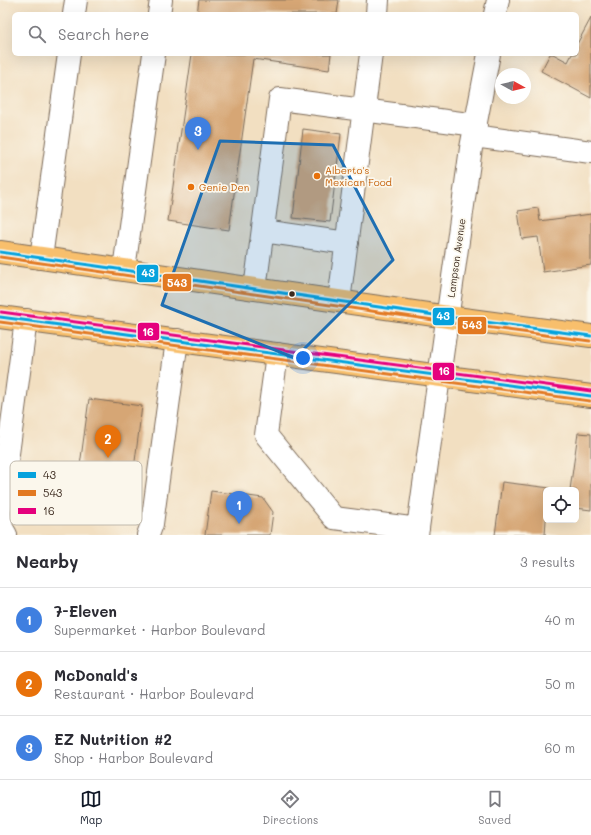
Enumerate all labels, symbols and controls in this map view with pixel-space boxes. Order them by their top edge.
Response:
search box [12,12,579,56]
icon: search [26,23,48,45]
text: Search here [58,24,149,44]
north arrow [495,68,531,104]
pin: 3 [185,117,211,150]
place label: Alberto's Mexican Food [325,163,392,189]
marker: Alberto's Mexican Food [312,171,322,181]
place label: Genie Den [199,180,249,194]
marker: Genie Den [186,182,196,192]
street label: Lampson Avenue [444,218,468,298]
line badge: 43 [136,264,159,283]
text: 43 [141,265,155,280]
line badge: 543 [162,273,192,292]
text: 543 [167,275,187,290]
unlabelled marker [287,289,297,299]
line badge: 43 [432,307,455,326]
text: 43 [436,308,450,323]
line badge: 543 [457,316,487,335]
text: 543 [462,317,482,332]
line badge: 16 [137,322,160,341]
text: 16 [142,324,154,339]
your location [293,348,313,368]
line badge: 16 [432,362,455,381]
text: 16 [438,363,450,378]
pin: 2 [95,425,121,458]
legend [10,461,142,525]
text: 43 [43,467,56,482]
text: 543 [43,485,63,500]
map controls [543,487,579,523]
button: locate [543,487,579,523]
pin: 1 [226,491,252,524]
text: 16 [43,503,55,518]
text: Nearby [16,550,78,572]
text: 3 results [520,553,575,570]
text: 7-Eleven [54,601,117,621]
text: 1 [26,611,32,628]
text: 40 m [545,611,575,628]
text: Supermarket · Harbor Boulevard [54,621,265,638]
text: McDonald's [54,665,138,685]
text: 2 [25,675,33,692]
text: 50 m [545,675,575,692]
text: Restaurant · Harbor Boulevard [54,685,254,702]
text: EZ Nutrition #2 [54,729,172,749]
text: 3 [25,739,33,756]
text: 60 m [545,739,575,756]
text: Shop · Harbor Boulevard [54,749,213,766]
tab: Map [80,788,102,827]
tab: Directions [262,788,318,827]
tab: Saved [478,788,511,827]

